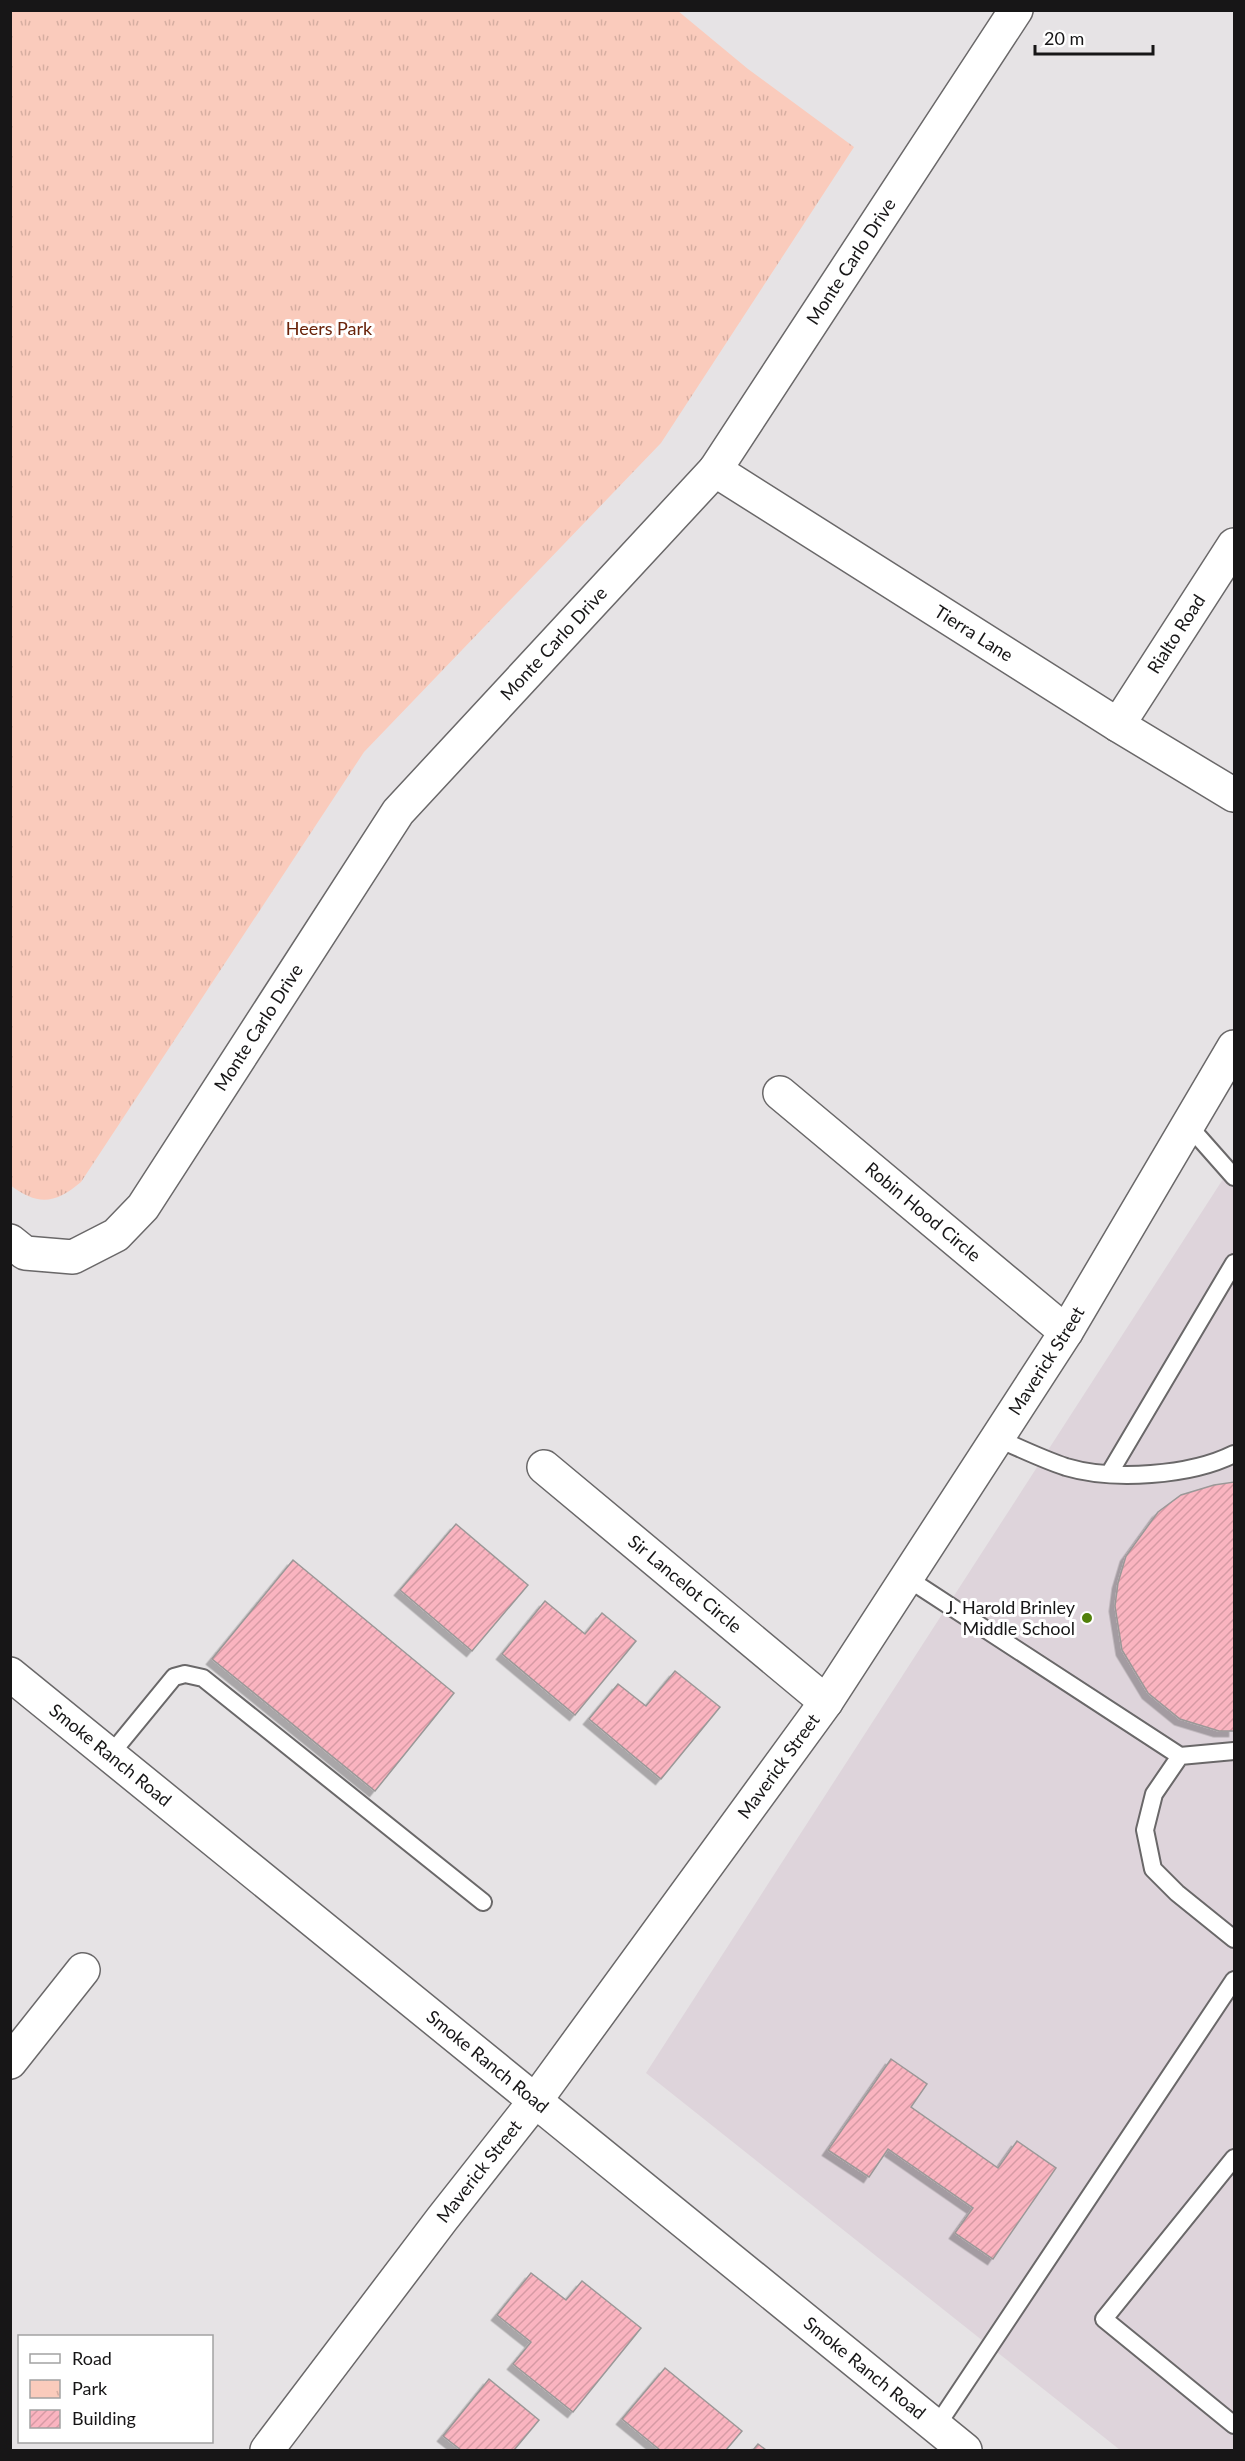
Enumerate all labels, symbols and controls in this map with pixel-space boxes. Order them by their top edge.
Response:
scale bar [1035,18,1154,56]
text: 20 m [1044,27,1084,49]
street label: Monte Carlo Drive [801,194,900,329]
park label: Heers Park [286,317,373,339]
street label: Monte Carlo Drive [495,582,611,704]
street label: Rialto Road [1142,590,1209,677]
street label: Tierra Lane [931,600,1017,666]
street label: Monte Carlo Drive [209,960,307,1095]
street label: Robin Hood Circle [861,1157,985,1266]
street label: Maverick Street [1003,1302,1089,1419]
street label: Sir Lancelot Circle [624,1530,747,1637]
place label: J. Harold Brinley Middle School [946,1596,1076,1639]
marker: J. Harold Brinley Middle School [1080,1611,1094,1625]
street label: Smoke Ranch Road [45,1698,176,1811]
street label: Maverick Street [733,1709,824,1823]
street label: Smoke Ranch Road [422,2005,553,2117]
street label: Maverick Street [431,2115,526,2227]
street label: Smoke Ranch Road [800,2311,931,2424]
legend [18,2335,213,2443]
text: Road [72,2347,112,2369]
text: Park [72,2377,108,2399]
text: Building [72,2407,136,2429]

